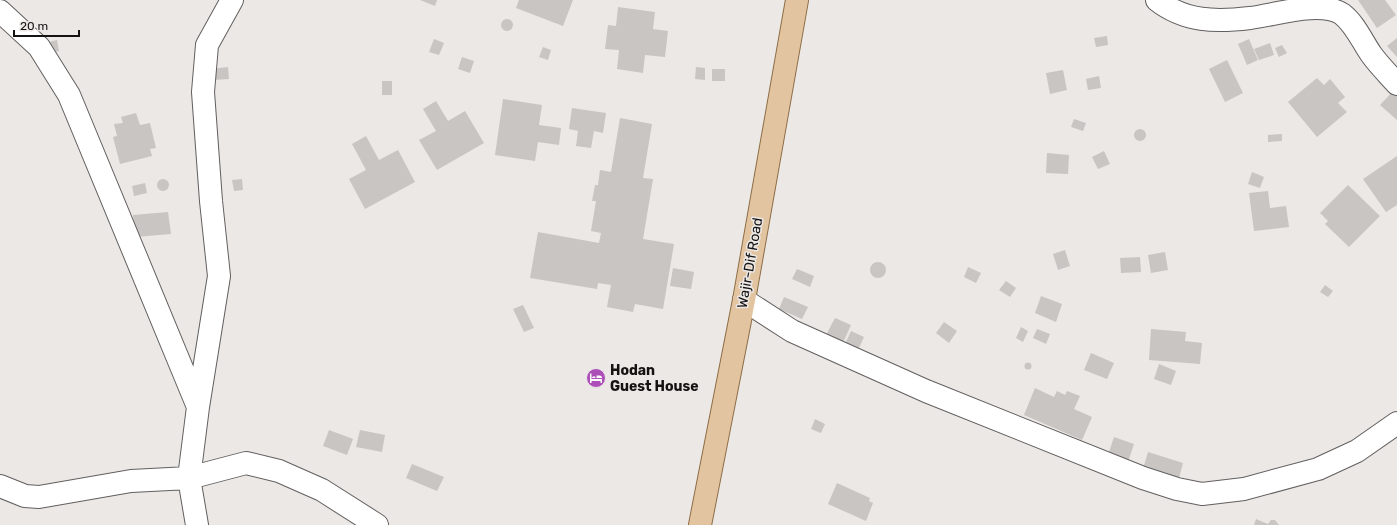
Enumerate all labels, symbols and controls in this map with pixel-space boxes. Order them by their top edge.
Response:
scale bar [14,12,79,38]
text: 20 m [20,19,48,33]
street label: Wajir-Dif Road [734,216,766,310]
place label: Hodan Guest House [610,362,699,395]
hotel icon: Hodan Guest House [585,367,607,389]

